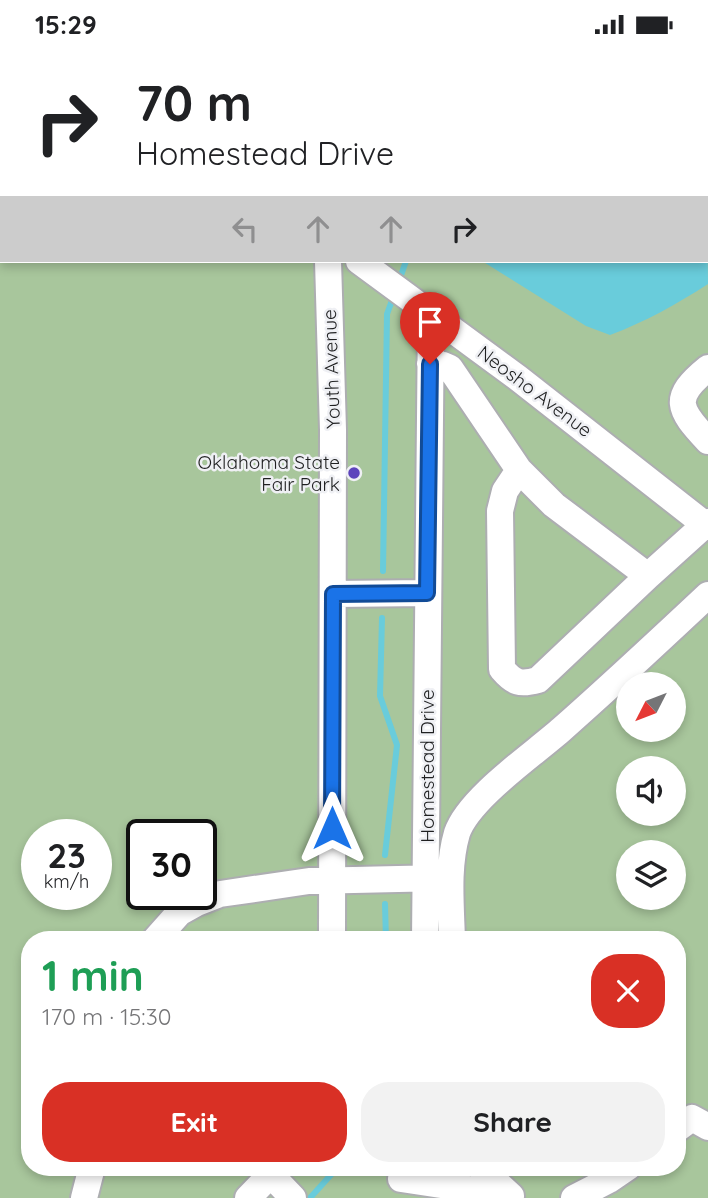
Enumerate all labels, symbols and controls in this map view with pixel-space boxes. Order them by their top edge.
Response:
text: 15:29 [35,8,97,41]
text: 70 m [136,72,252,133]
icon: right [21,77,112,168]
text: Homestead Drive [136,133,394,173]
icon: left [226,210,264,248]
icon: ahead [299,210,337,248]
icon: ahead [372,210,410,248]
icon: right [445,210,483,248]
pin [400,292,460,364]
icon: arrive [411,303,449,341]
street label: Youth Avenue [317,309,345,429]
street label: Neosho Avenue [473,340,597,442]
place label: Oklahoma State Fair Park [197,450,340,496]
marker: Oklahoma State Fair Park [346,465,362,481]
north arrow [616,672,686,742]
map controls [616,672,686,910]
street label: Homestead Drive [415,689,439,843]
button: sound [616,756,686,826]
position arrow [295,791,369,865]
speed limit sign: 30 [126,819,217,910]
text: 23 [47,833,86,877]
button: layers [616,840,686,910]
text: km/h [44,870,89,893]
text: 1 min [42,949,144,1002]
button: close [591,954,665,1028]
text: 170 m · 15:30 [42,1002,171,1031]
button: Exit [42,1082,347,1162]
button: Share [361,1082,665,1162]

